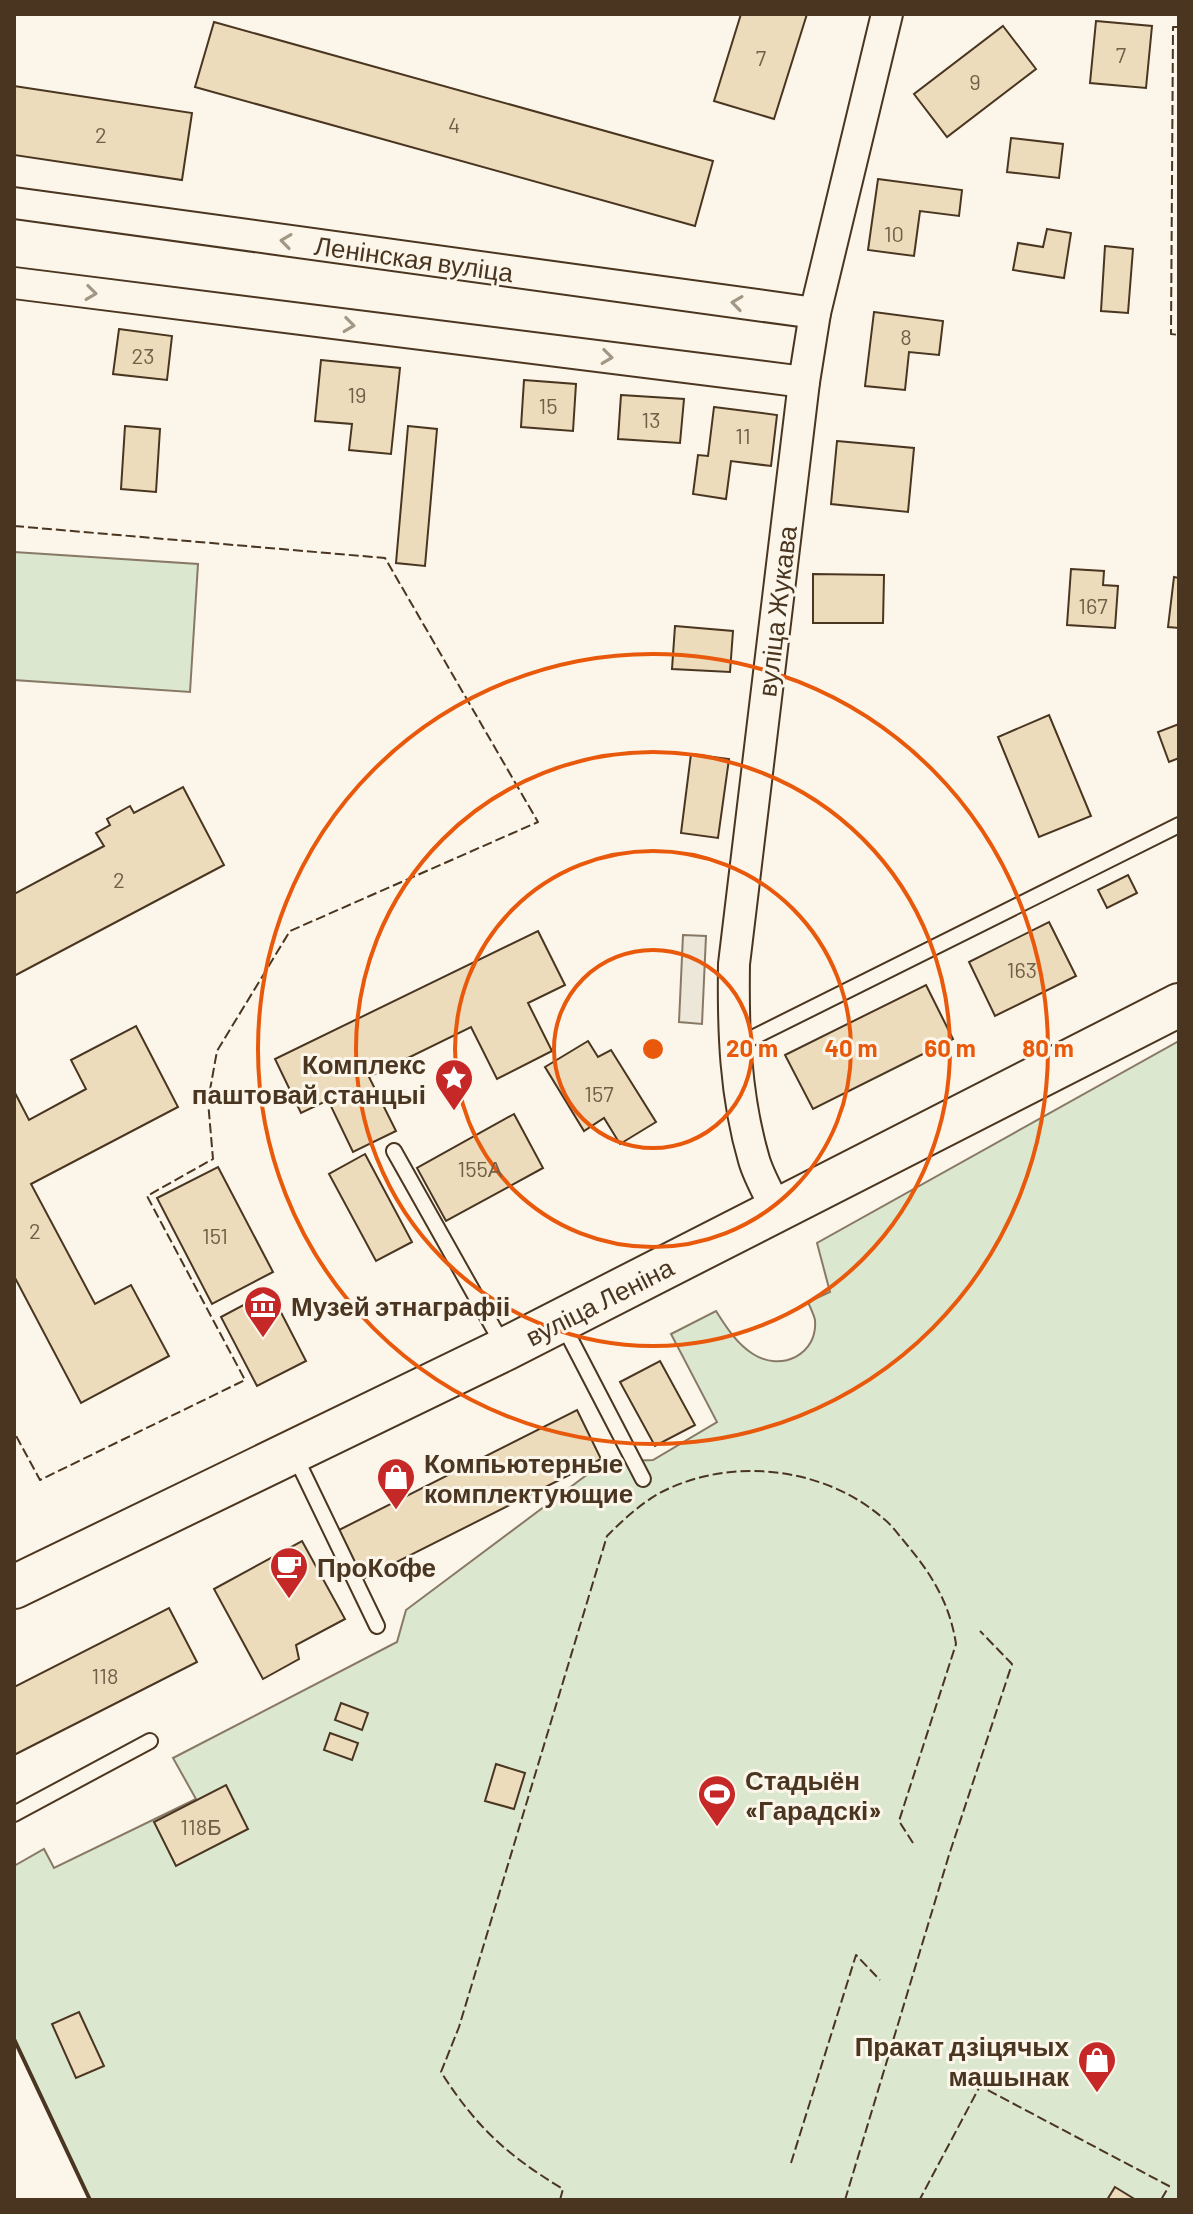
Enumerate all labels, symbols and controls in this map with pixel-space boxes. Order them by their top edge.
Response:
house number: 7 [1116,41,1126,67]
house number: 7 [756,44,766,70]
house number: 9 [969,68,981,94]
house number: 4 [448,111,460,137]
house number: 2 [95,121,107,147]
house number: 10 [884,220,904,246]
street label: Ленінская вуліца [312,229,516,287]
one-way arrow [279,233,293,250]
one-way arrow [85,284,98,301]
one-way arrow [731,295,744,312]
one-way arrow [342,316,356,333]
house number: 8 [900,323,912,349]
house number: 23 [132,342,155,368]
one-way arrow [601,349,614,366]
house number: 19 [347,381,367,407]
house number: 15 [538,392,558,418]
house number: 13 [641,406,661,432]
house number: 11 [735,422,751,448]
street label: вуліца Жукава [750,523,802,698]
house number: 167 [1078,592,1108,618]
house number: 2 [113,866,125,892]
house number: 163 [1007,956,1037,982]
text: 20 m [726,1033,778,1062]
text: 40 m [824,1033,878,1062]
text: 60 m [924,1033,976,1062]
text: 80 m [1022,1033,1074,1062]
centre of rings [639,1035,667,1063]
place label: Комплекс паштовай станцыі [192,1048,426,1109]
place icon: Комплекс паштовай станцыі [433,1057,475,1112]
house number: 157 [584,1080,614,1106]
house number: 155А [458,1155,503,1181]
house number: 2 [29,1217,41,1243]
house number: 151 [202,1222,228,1248]
street label: вуліца Леніна [520,1250,679,1352]
museum icon: Музей этнаграфіі [242,1284,284,1339]
place label: Музей этнаграфіі [291,1290,510,1321]
place label: Компьютерные комплектующие [424,1447,633,1508]
shop icon: Компьютерные комплектующие [375,1456,417,1511]
cafe icon: ПроКофе [268,1545,310,1600]
place label: ПроКофе [317,1551,436,1582]
house number: 118 [92,1662,118,1688]
place label: Стадыён «Гарадскі» [745,1764,882,1825]
sports icon: Стадыён «Гарадскі» [696,1773,738,1828]
house number: 118Б [180,1813,222,1839]
place label: Пракат дзіцячых машынак [855,2030,1070,2091]
shop icon: Пракат дзіцячых машынак [1076,2039,1118,2094]

